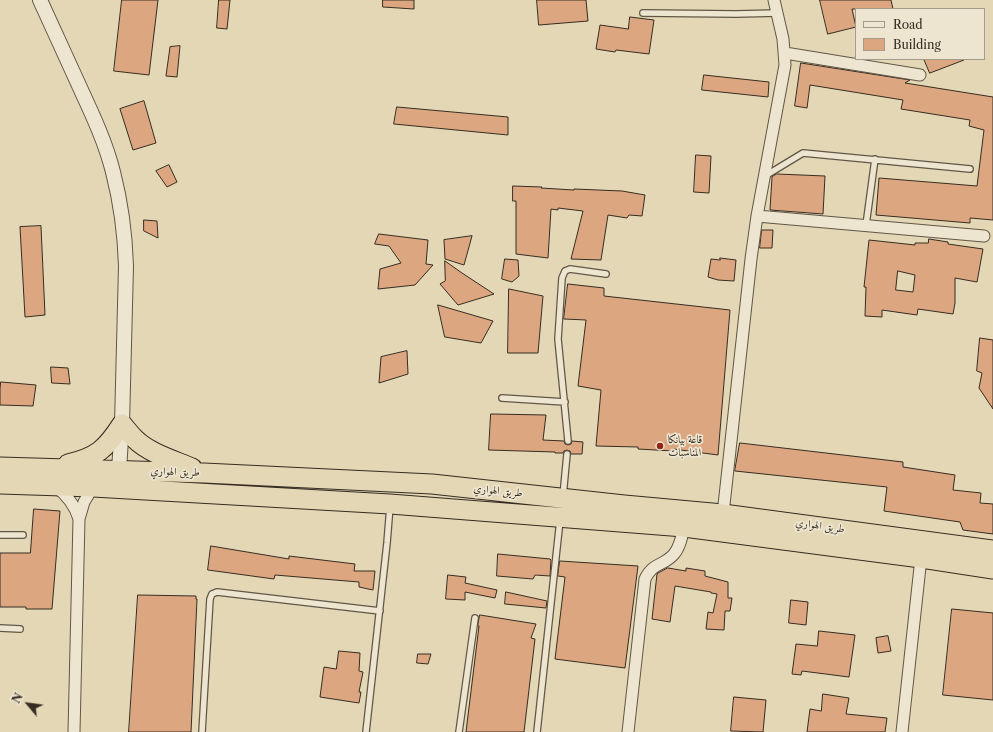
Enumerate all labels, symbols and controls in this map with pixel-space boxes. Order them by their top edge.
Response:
legend [855,8,985,60]
text: Road [893,17,923,32]
text: Building [893,37,941,52]
place label: قاعة بيانكا المناسبات [668,433,702,459]
marker: قاعة بيانكا المناسبات [655,441,665,451]
street label: طريق الهواري [150,465,200,479]
street label: طريق الهواري [473,482,523,500]
street label: طريق الهواري [795,516,845,536]
north arrow [8,684,48,724]
text: N [9,691,26,706]

